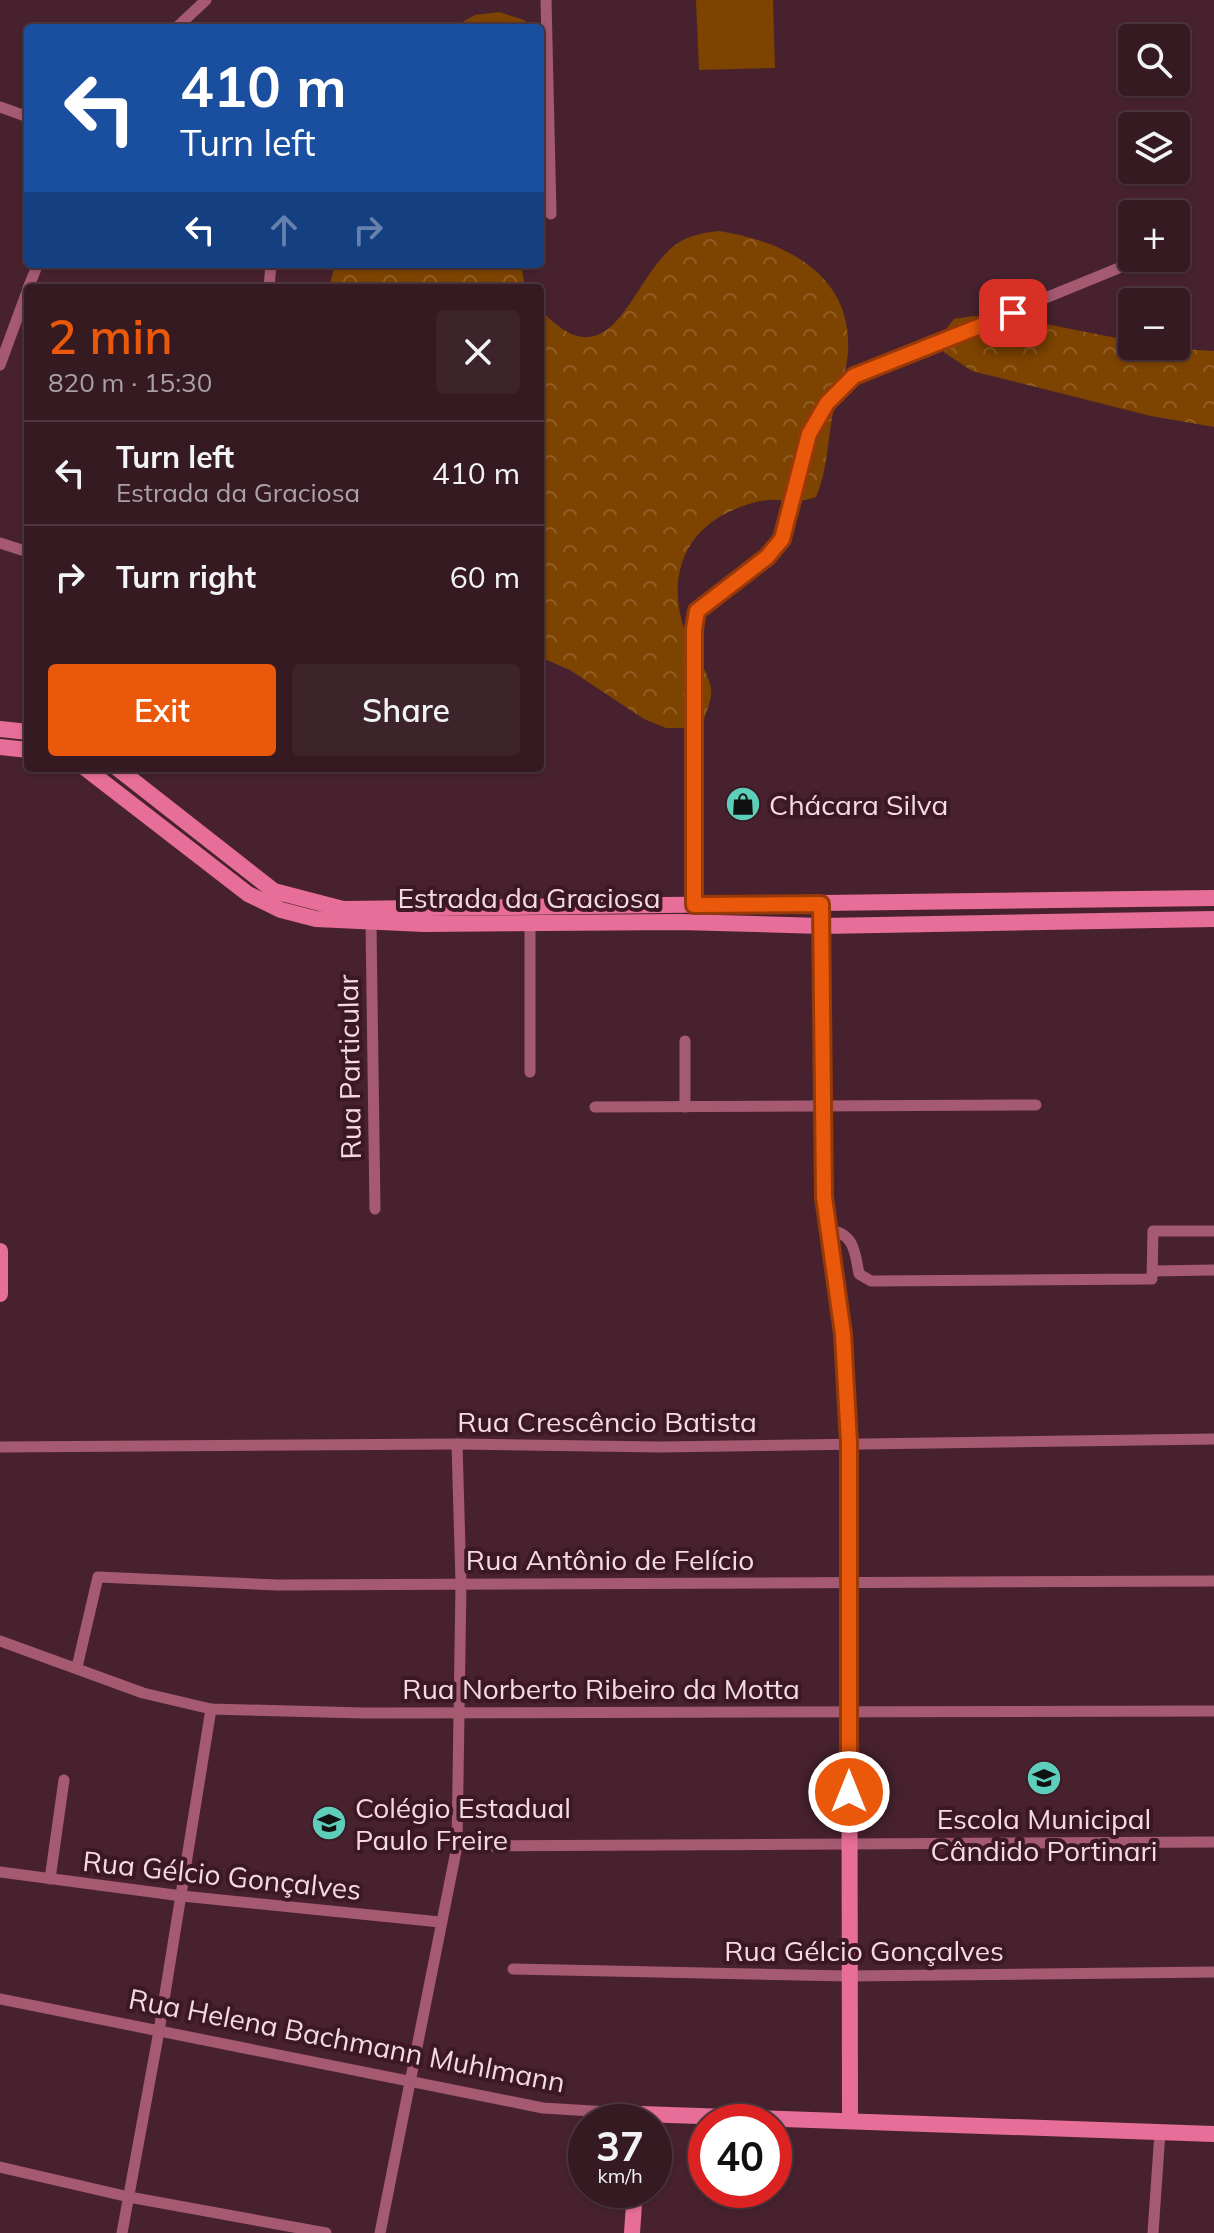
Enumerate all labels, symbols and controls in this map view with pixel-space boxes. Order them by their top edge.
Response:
map controls [1118,24,1190,360]
button: search [1118,24,1190,96]
text: 410 m [180,51,347,121]
icon: left [48,56,152,160]
button: layers [1118,112,1190,184]
text: Turn left [180,120,316,165]
button: + [1118,200,1190,272]
icon: left [178,208,222,252]
icon: ahead [262,208,306,252]
icon: right [346,208,390,252]
pin [979,279,1047,347]
button: − [1118,288,1190,360]
icon: arrive [991,291,1035,335]
text: 2 min [48,306,173,366]
button: close [436,310,520,394]
text: 820 m · 15:30 [48,366,212,399]
text: Turn left [116,438,234,476]
icon: left [48,451,92,495]
text: 410 m [432,454,520,492]
text: Estrada da Graciosa [116,476,360,509]
icon: right [48,555,92,599]
text: Turn right [116,558,256,596]
text: 60 m [450,558,520,596]
button: Exit [48,664,276,756]
button: Share [292,664,520,756]
shop icon: Chácara Silva [724,785,762,823]
place label: Chácara Silva [769,787,948,822]
street label: Estrada da Graciosa [398,880,660,915]
street label: Rua Particular [330,973,368,1160]
street label: Rua Crescêncio Batista [457,1404,757,1439]
street label: Rua Antônio de Felício [466,1542,754,1577]
street label: Rua Norberto Ribeiro da Motta [402,1671,800,1706]
position arrow [807,1750,891,1834]
school or university icon: Escola Municipal Cândido Portinari [1025,1759,1063,1797]
place label: Colégio Estadual Paulo Freire [355,1790,571,1857]
place label: Escola Municipal Cândido Portinari [931,1801,1157,1868]
school or university icon: Colégio Estadual Paulo Freire [310,1804,348,1842]
street label: Rua Gélcio Gonçalves [81,1843,363,1907]
street label: Rua Gélcio Gonçalves [724,1933,1004,1968]
street label: Rua Helena Bachmann Muhlmann [126,1980,568,2100]
speed limit sign: 40 [688,2104,792,2208]
text: 37 [596,2121,644,2171]
text: km/h [597,2163,643,2188]

